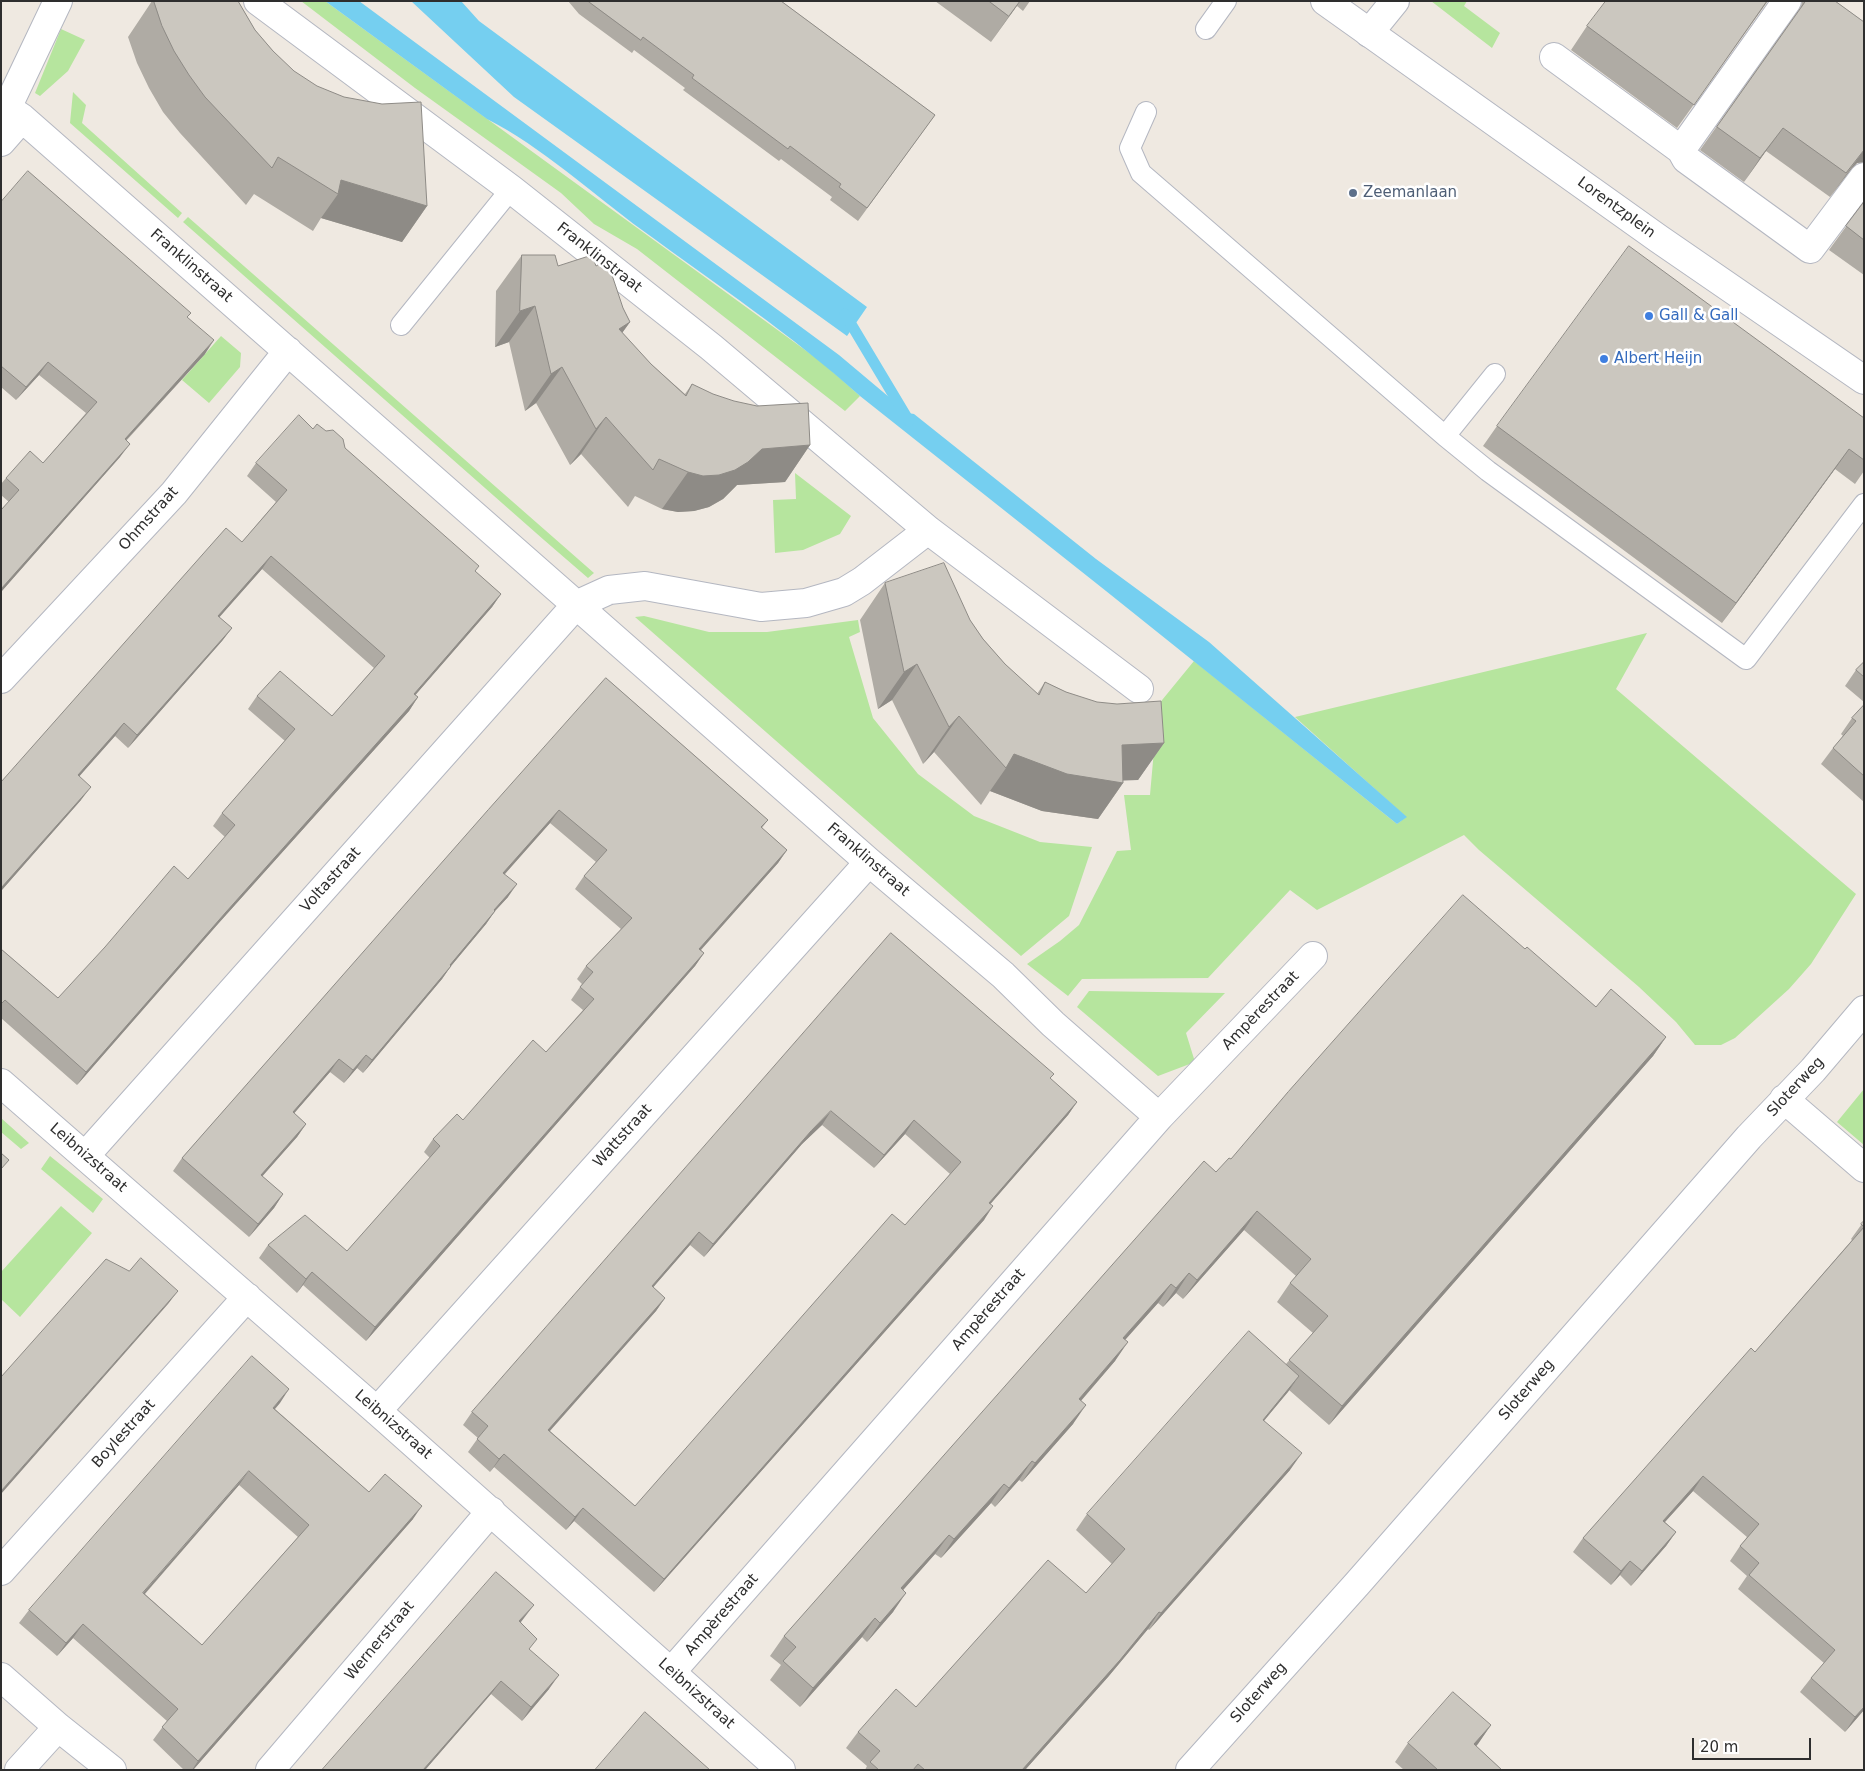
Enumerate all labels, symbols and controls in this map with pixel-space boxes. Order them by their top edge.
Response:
street label: Lorentzplein [1573,174,1659,242]
place label: Zeemanlaan [1363,184,1457,202]
marker: Zeemanlaan [1347,187,1359,199]
street label: Franklinstraat [553,219,645,297]
street label: Franklinstraat [146,225,236,307]
place label: Gall & Gall [1659,307,1739,325]
marker: Gall & Gall [1643,310,1655,322]
place label: Albert Heijn [1614,350,1702,368]
marker: Albert Heijn [1598,353,1610,365]
street label: Ohmstraat [116,483,182,555]
street label: Franklinstraat [823,819,913,901]
street label: Voltastraat [297,844,365,916]
street label: Ampèrestraat [1219,968,1303,1054]
street label: Sloterweg [1764,1053,1828,1121]
street label: Wattstraat [590,1101,656,1171]
street label: Leibnizstraat [46,1119,130,1197]
street label: Ampèrestraat [948,1265,1030,1355]
street label: Sloterweg [1496,1356,1558,1424]
street label: Leibnizstraat [351,1386,435,1464]
street label: Boylestraat [89,1396,159,1472]
street label: Ampèrestraat [681,1570,763,1660]
street label: Wernerstraat [342,1598,418,1684]
street label: Leibnizstraat [654,1655,738,1733]
street label: Sloterweg [1227,1659,1291,1727]
scale bar [1695,1728,1814,1760]
text: 20 m [1700,1738,1738,1756]

